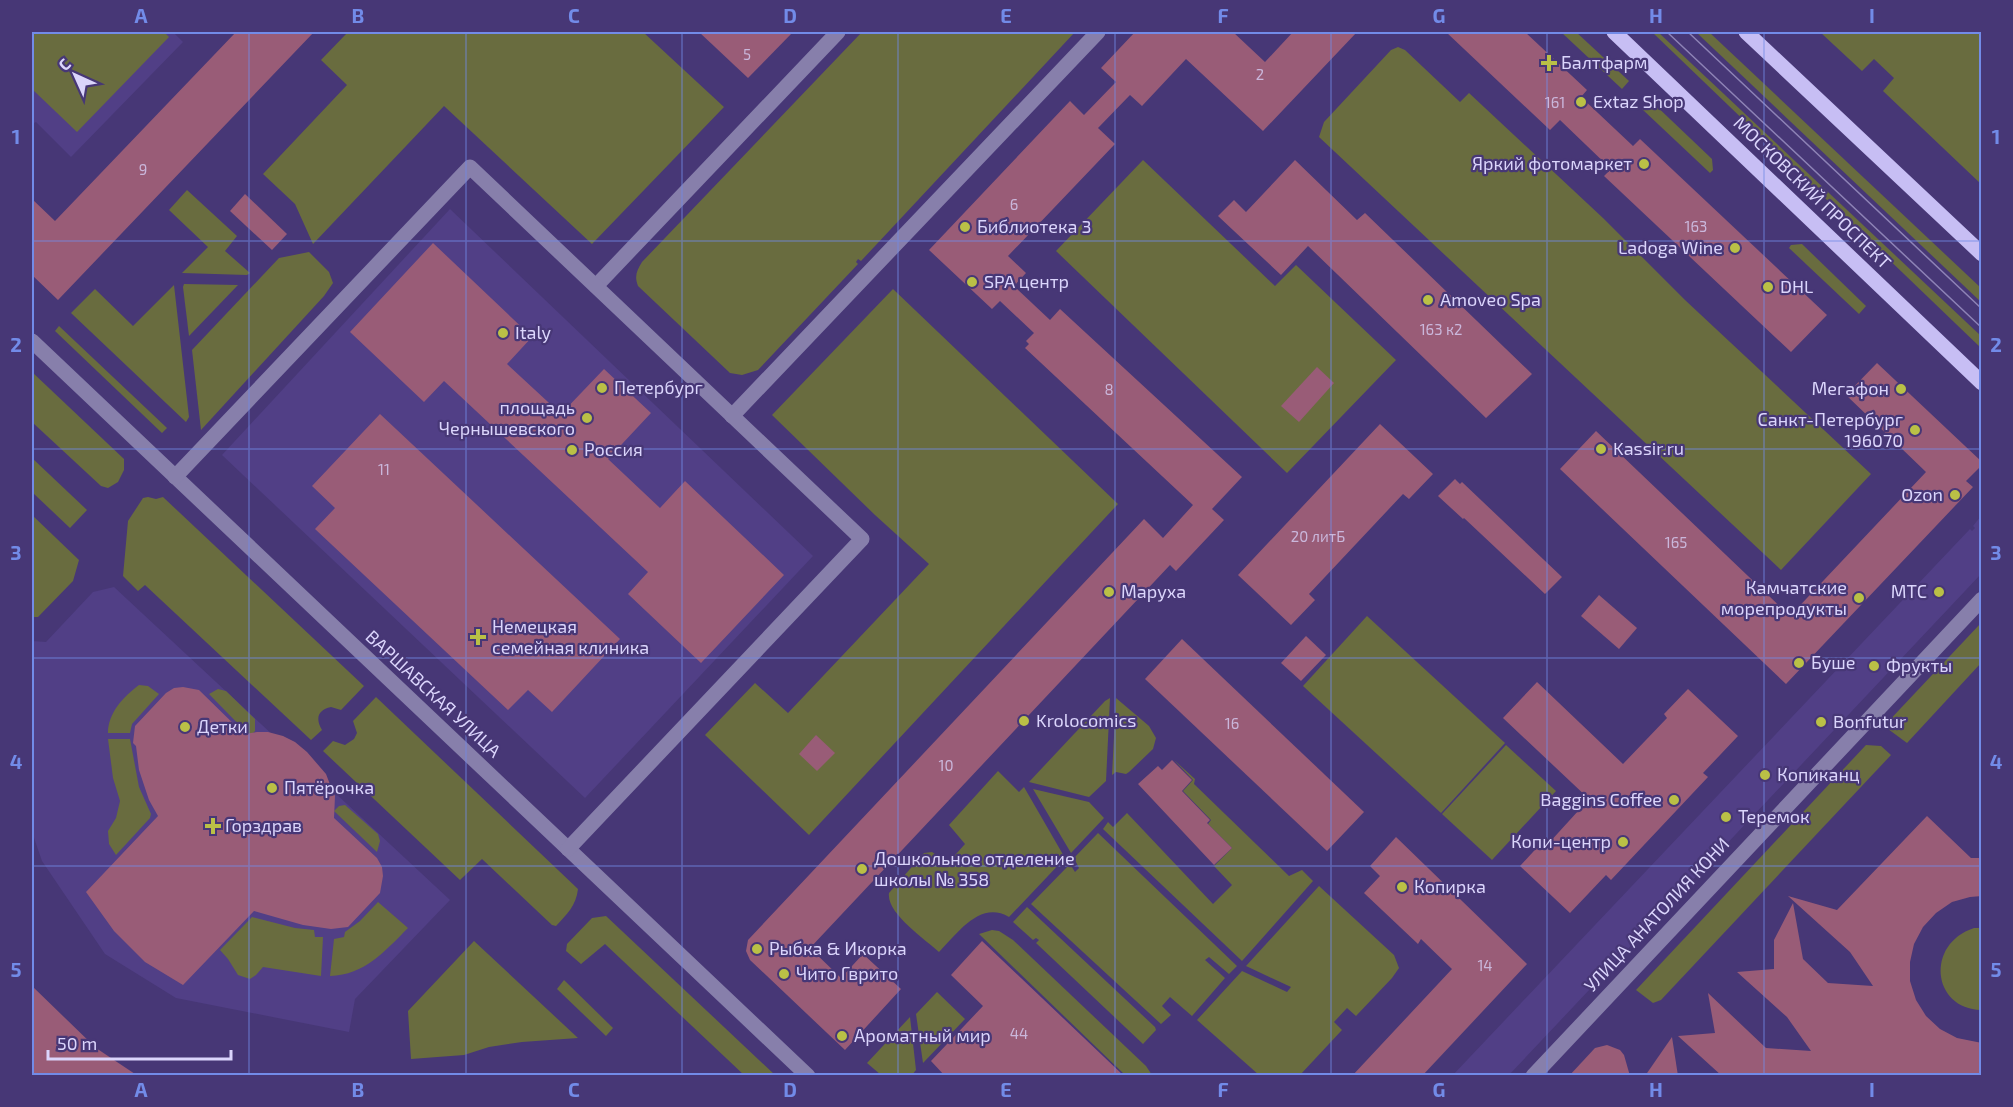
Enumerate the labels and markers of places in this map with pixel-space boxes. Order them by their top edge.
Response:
place label: Балтфарм [1561,51,1648,73]
marker: Балтфарм [1542,56,1556,70]
place label: Extaz Shop [1593,90,1684,112]
marker: Extaz Shop [1574,95,1588,109]
place label: Яркий фотомаркет [1472,152,1632,174]
marker: Яркий фотомаркет [1637,157,1651,171]
place label: Библиотека 3 [977,215,1092,237]
marker: Библиотека 3 [958,220,972,234]
place label: Ladoga Wine [1618,236,1723,258]
marker: Ladoga Wine [1728,241,1742,255]
place label: SPA центр [984,270,1069,292]
marker: SPA центр [965,275,979,289]
place label: DHL [1780,275,1813,297]
marker: DHL [1761,280,1775,294]
place label: Amoveo Spa [1440,288,1541,310]
marker: Amoveo Spa [1421,293,1435,307]
place label: Italy [515,321,551,343]
marker: Italy [496,326,510,340]
place label: Петербург [614,376,703,398]
place label: Мегафон [1812,377,1889,399]
marker: Петербург [595,381,609,395]
marker: Мегафон [1894,382,1908,396]
place label: площадь Чернышевского [439,396,575,439]
place label: Санкт-Петербург 196070 [1758,408,1903,451]
marker: площадь Чернышевского [580,411,594,425]
marker: Санкт-Петербург 196070 [1908,423,1922,437]
place label: Kassir.ru [1613,437,1684,459]
place label: Россия [584,438,643,460]
marker: Kassir.ru [1594,442,1608,456]
marker: Россия [565,443,579,457]
place label: Ozon [1901,483,1943,505]
marker: Ozon [1948,488,1962,502]
place label: Камчатские мoрепродукты [1721,576,1847,619]
place label: Маруха [1121,580,1186,602]
place label: МТС [1891,580,1927,602]
marker: Маруха [1102,585,1116,599]
marker: МТС [1932,585,1946,599]
marker: Камчатские мoрепродукты [1852,591,1866,605]
place label: Немецкая семейная клиника [492,615,649,658]
marker: Немецкая семейная клиника [469,628,487,646]
place label: Буше [1811,651,1855,673]
place label: Фрукты [1886,654,1952,676]
marker: Буше [1792,656,1806,670]
marker: Фрукты [1867,659,1881,673]
place label: Krolocomics [1036,709,1136,731]
place label: Bonfutur [1833,710,1906,732]
marker: Krolocomics [1017,714,1031,728]
place label: Детки [197,715,248,737]
marker: Bonfutur [1814,715,1828,729]
marker: Детки [178,720,192,734]
place label: Копиканц [1777,763,1860,785]
marker: Копиканц [1758,768,1772,782]
place label: Пятёрочка [284,776,374,798]
marker: Пятёрочка [265,781,279,795]
place label: Baggins Coffee [1540,788,1662,810]
marker: Baggins Coffee [1667,793,1681,807]
place label: Теремок [1738,805,1810,827]
marker: Теремок [1719,810,1733,824]
place label: Горздрав [225,814,302,836]
marker: Горздрав [206,819,220,833]
place label: Копи-центр [1511,830,1611,852]
marker: Копи-центр [1616,835,1630,849]
place label: Дошкольное отделение школы № 358 [874,847,1075,890]
marker: Дошкольное отделение школы № 358 [855,862,869,876]
place label: Копирка [1414,875,1486,897]
marker: Копирка [1395,880,1409,894]
place label: Рыбка & Икорка [769,937,907,959]
marker: Рыбка & Икорка [750,942,764,956]
place label: Чито Гврито [796,962,898,984]
marker: Чито Гврито [777,967,791,981]
place label: Ароматный мир [854,1024,991,1046]
marker: Ароматный мир [835,1029,849,1043]

